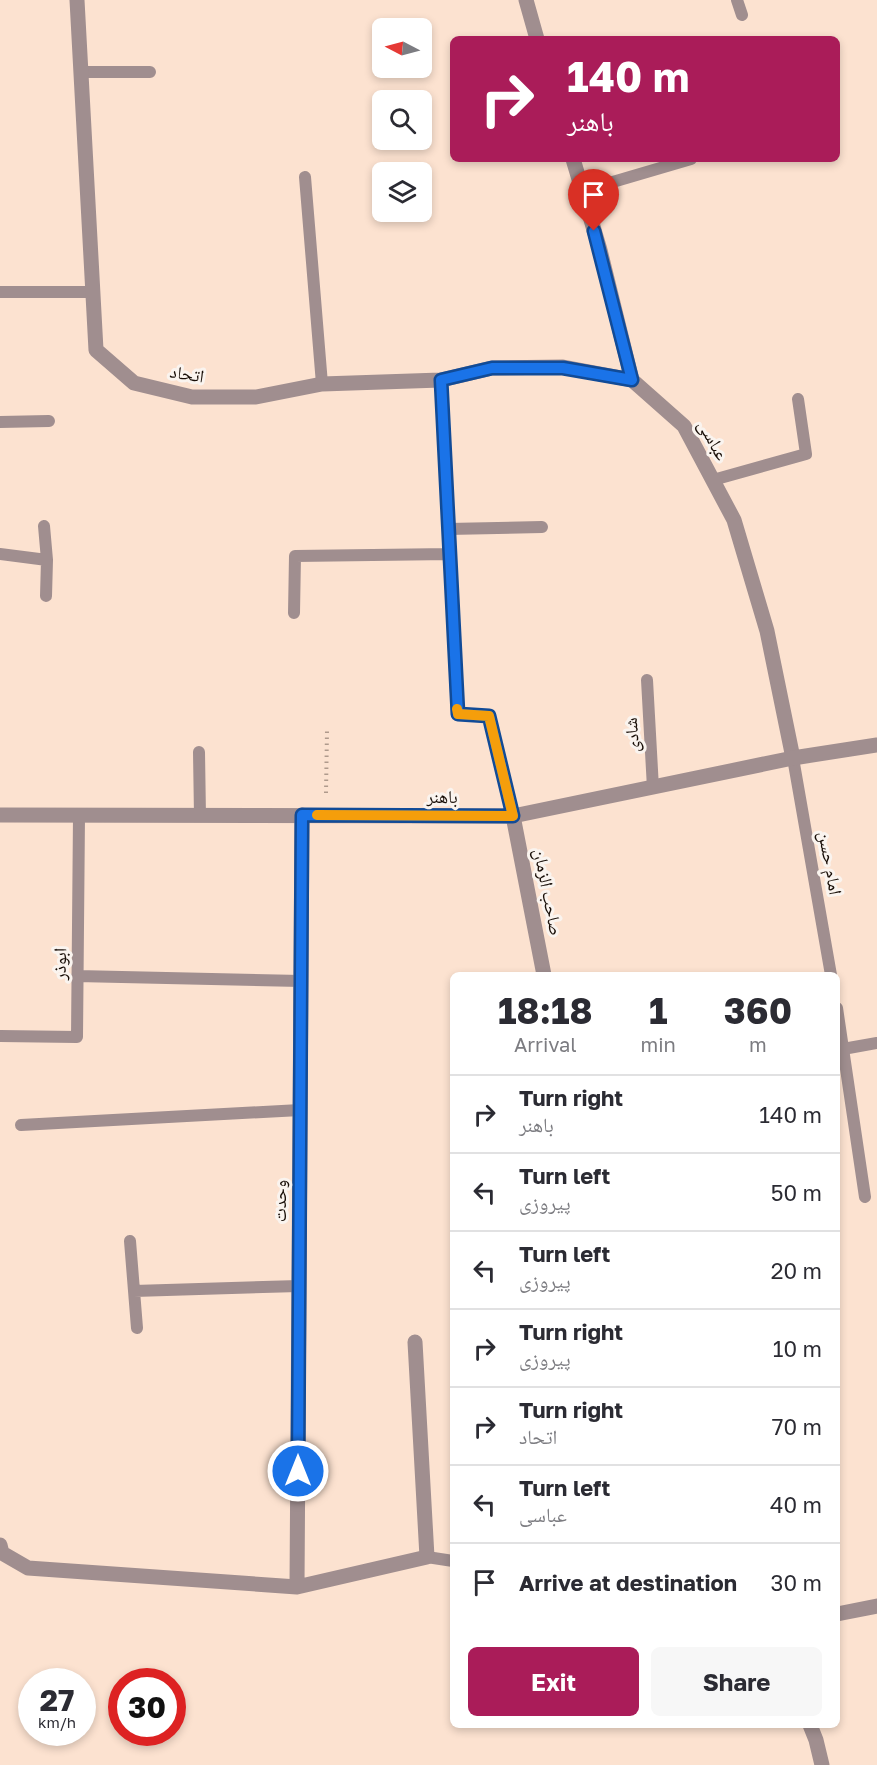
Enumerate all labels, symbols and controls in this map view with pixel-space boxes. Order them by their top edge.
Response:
north arrow [372,18,432,78]
map controls [372,18,432,222]
text: 140 m [567,51,689,101]
icon: right [468,60,546,138]
button: search [372,90,432,150]
text: باهنر [567,105,614,137]
button: layers [372,162,432,222]
pin [568,169,619,231]
icon: arrive [577,178,610,211]
street label: اتحاد [168,359,206,387]
street label: عباسی [693,415,734,464]
street label: شادی [619,717,644,753]
street label: باهنر [425,785,458,808]
street label: امام حسن [813,829,847,897]
street label: صاحب الزمان [529,846,568,937]
street label: ابوذر [48,948,71,981]
text: 18:18 [498,989,593,1032]
text: 1 [649,989,667,1032]
text: 360 [724,989,792,1032]
text: Arrival [514,1032,577,1056]
text: min [641,1032,676,1056]
text: m [749,1032,767,1056]
text: Turn right [519,1084,623,1111]
icon: right [468,1098,501,1131]
text: 140 m [759,1101,822,1128]
text: باهنر [519,1112,554,1136]
text: Turn left [519,1162,610,1189]
icon: left [468,1176,501,1209]
text: 50 m [771,1179,822,1206]
street label: وحدت [268,1180,290,1222]
text: پیروزی [519,1190,571,1214]
text: Turn left [519,1240,610,1267]
icon: left [468,1254,501,1287]
text: 20 m [771,1257,822,1284]
text: پیروزی [519,1268,571,1292]
text: Turn right [519,1318,623,1345]
icon: right [468,1332,501,1365]
text: 10 m [773,1335,822,1362]
text: پیروزی [519,1346,571,1370]
text: Turn right [519,1396,623,1423]
icon: right [468,1410,501,1443]
text: 70 m [772,1413,822,1440]
text: اتحاد [519,1424,557,1448]
position arrow [266,1439,330,1503]
text: Turn left [519,1474,610,1501]
icon: left [468,1488,501,1521]
text: 40 m [770,1491,822,1518]
text: عباسی [519,1502,567,1526]
icon: arrive [468,1566,501,1599]
text: Arrive at destination [519,1569,737,1596]
text: 30 m [771,1569,822,1596]
button: Exit [468,1647,639,1716]
button: Share [651,1647,822,1716]
speed limit sign: 30 [108,1668,186,1746]
text: 27 [40,1682,74,1718]
text: km/h [38,1713,76,1731]

